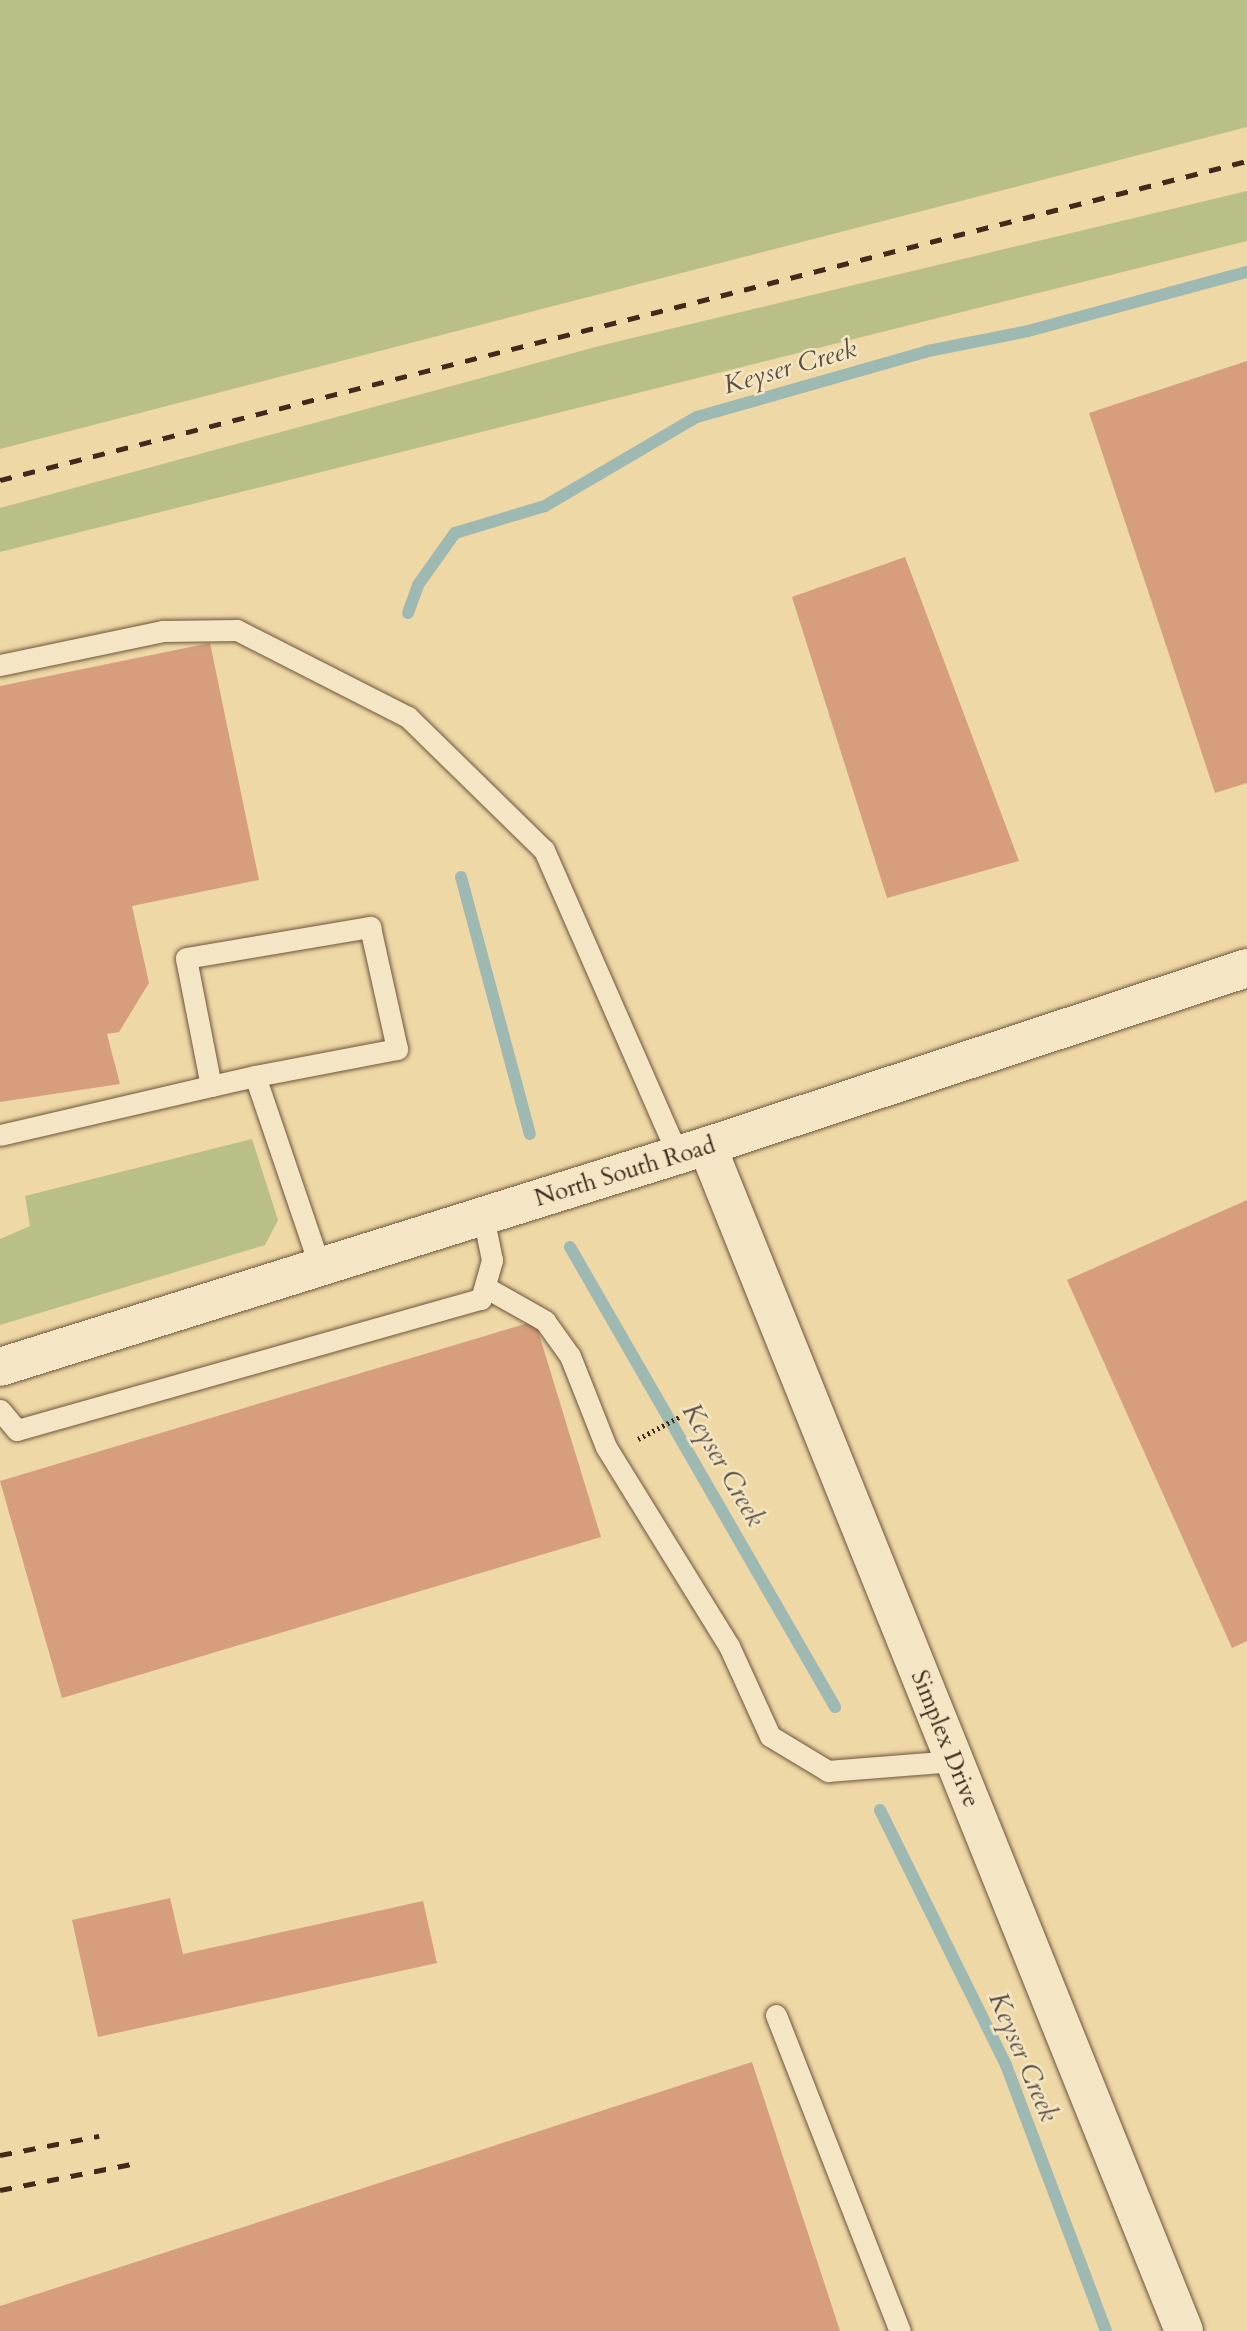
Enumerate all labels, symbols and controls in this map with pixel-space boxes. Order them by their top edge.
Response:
water label: Keyser Creek [720,333,860,401]
street label: North South Road [531,1131,719,1213]
water label: Keyser Creek [675,1398,771,1532]
street label: Simplex Drive [904,1666,986,1812]
water label: Keyser Creek [982,1988,1064,2126]

